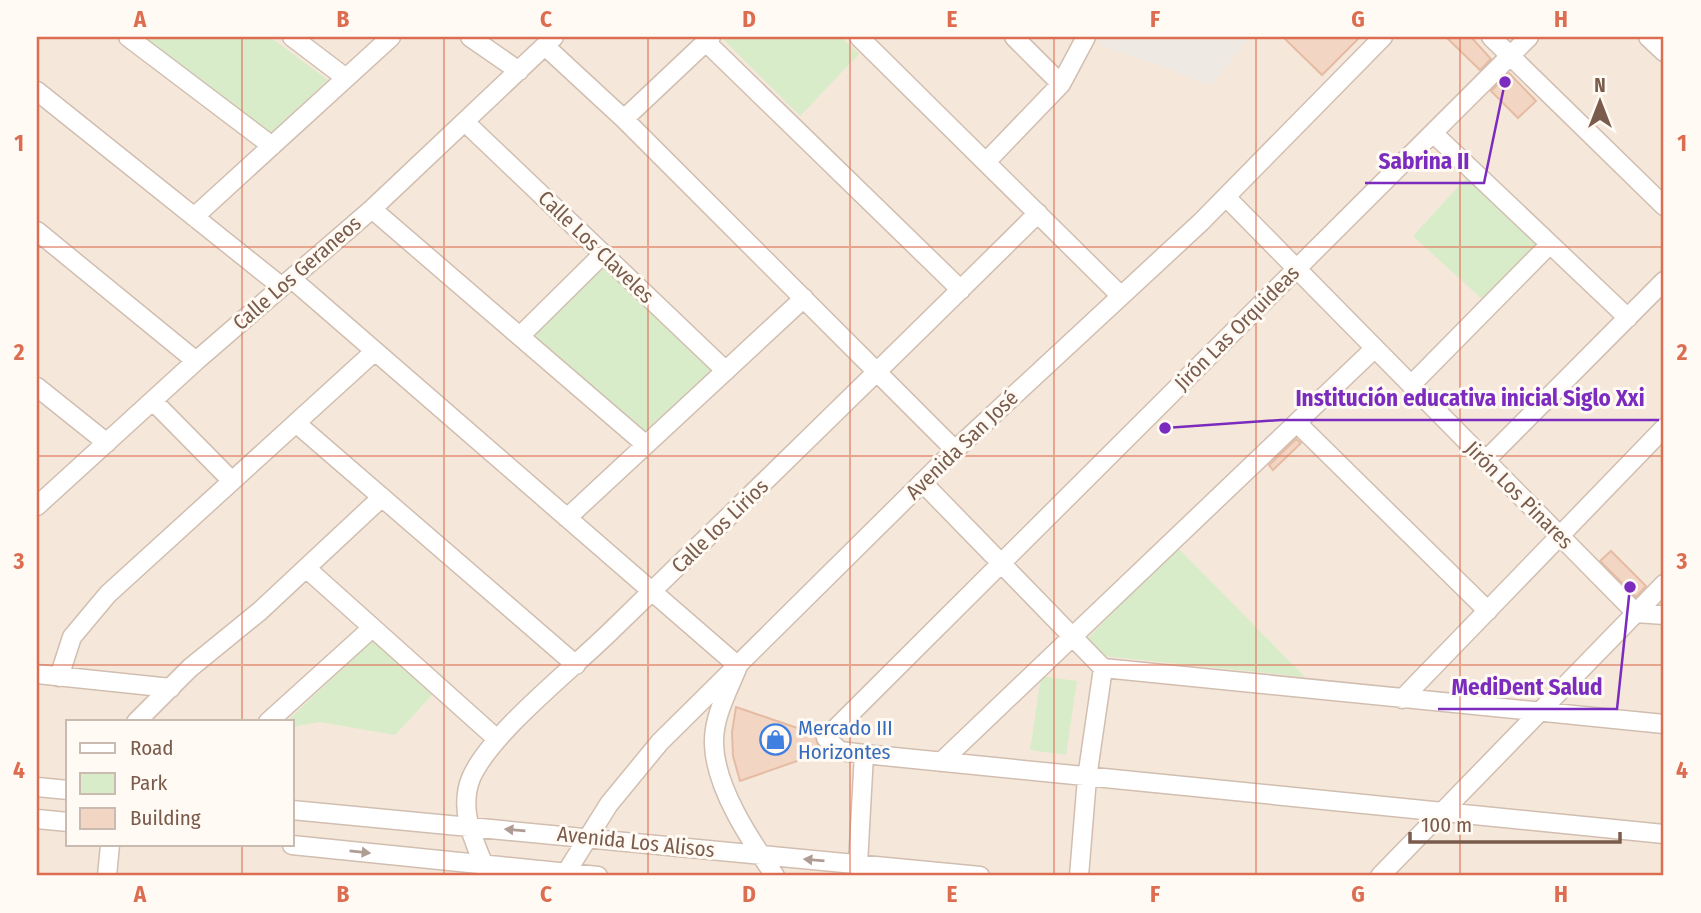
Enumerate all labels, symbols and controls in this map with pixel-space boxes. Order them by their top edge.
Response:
text: A [133,5,147,33]
text: B [337,5,350,33]
text: C [540,5,552,33]
text: D [742,5,756,33]
text: E [947,5,958,33]
text: F [1150,5,1160,33]
text: G [1351,5,1365,33]
text: H [1554,5,1568,33]
north arrow [1564,66,1634,136]
text: N [1594,74,1606,97]
text: 1 [14,129,24,157]
text: 1 [1677,129,1687,157]
callout: Sabrina II [1365,139,1484,183]
text: Sabrina II [1379,147,1469,175]
street label: Calle Los Claveles [533,185,659,309]
street label: Calle Los Geraneos [228,210,366,336]
street label: Jirón Las Orquideas [1169,260,1305,396]
text: 2 [13,338,25,366]
text: 2 [1676,338,1688,366]
callout: Institución educativa inicial Siglo Xxi [1281,376,1659,420]
text: Institución educativa inicial Siglo Xxi [1295,384,1645,412]
street label: Avenida San José [900,385,1024,505]
street label: Jirón Los Pinares [1459,435,1579,555]
street label: Calle los Lirios [666,473,774,579]
text: 3 [13,547,25,575]
text: 3 [1676,547,1688,575]
callout: MediDent Salud [1438,665,1617,709]
text: MediDent Salud [1452,673,1602,701]
place label: Mercado III Horizontes [798,715,893,765]
legend [66,720,294,846]
shop icon: Mercado III Horizontes [758,723,792,757]
text: Road [130,735,174,761]
text: 4 [13,756,25,784]
text: 4 [1676,756,1688,784]
text: Park [130,770,168,796]
scale bar [1410,801,1620,845]
text: Building [130,805,201,831]
text: 100 m [1421,812,1472,838]
street label: Avenida Los Alisos [556,821,716,863]
one-way arrow [503,824,525,835]
one-way arrow [349,846,371,857]
one-way arrow [803,854,825,865]
text: A [133,880,147,908]
text: B [337,880,350,908]
text: C [540,880,552,908]
text: D [742,880,756,908]
text: E [947,880,958,908]
text: F [1150,880,1160,908]
text: G [1351,880,1365,908]
text: H [1554,880,1568,908]

